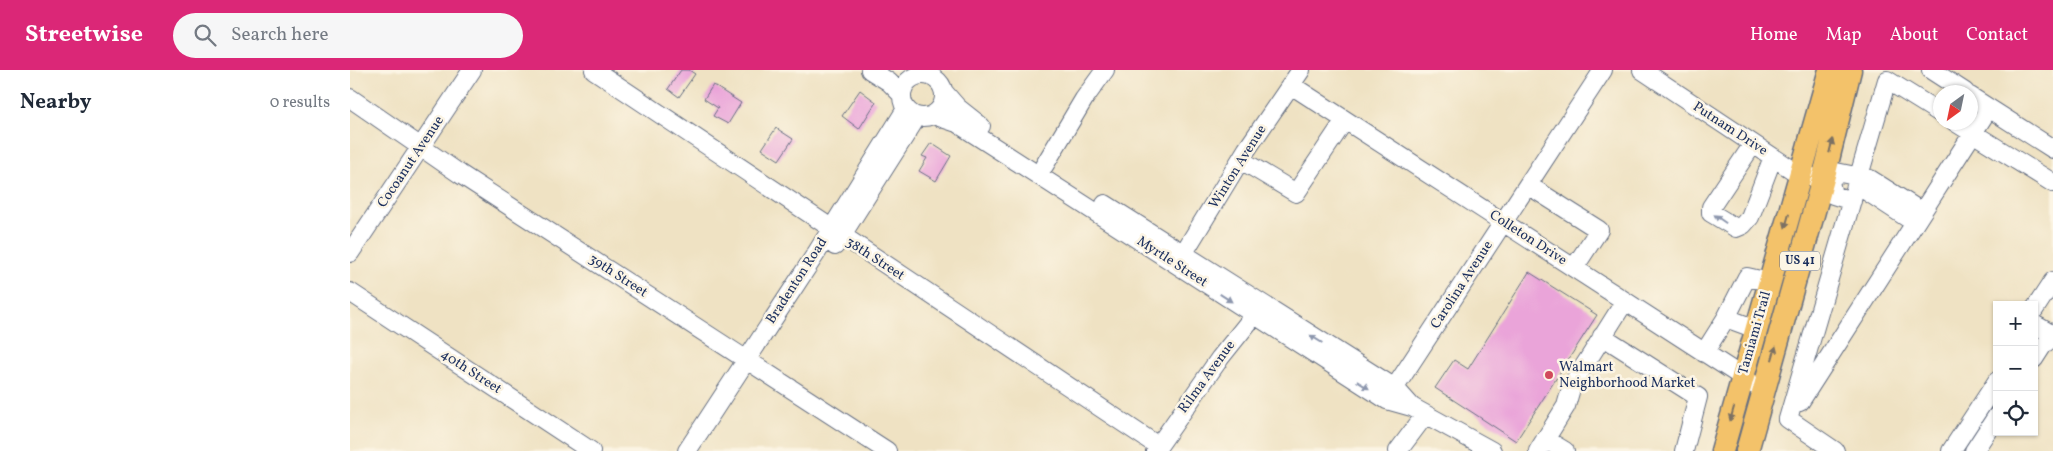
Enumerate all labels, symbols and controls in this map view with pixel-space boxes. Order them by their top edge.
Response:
search box [173,13,523,58]
text: Streetwise [25,18,143,52]
icon: search [191,21,219,49]
text: Search here [231,22,328,48]
text: Home [1750,23,1798,48]
text: Map [1826,23,1862,48]
text: About [1890,23,1938,48]
text: Contact [1966,23,2028,48]
north arrow [1933,85,1978,130]
text: Nearby [20,88,91,117]
text: 0 results [270,92,330,114]
street label: Putnam Drive [1689,98,1771,160]
street label: Cocoanut Avenue [373,112,449,212]
street label: Winton Avenue [1205,121,1272,212]
one-way arrow [1827,139,1835,154]
street label: Colleton Drive [1485,206,1571,270]
one-way arrow [1713,214,1727,224]
one-way arrow [1782,214,1790,229]
street label: Myrtle Street [1133,232,1211,292]
street label: 38th Street [842,233,908,285]
street label: Bradenton Road [762,234,832,328]
street label: Carolina Avenue [1426,237,1498,333]
street label: 39th Street [585,250,651,302]
road number: US 41 [1780,252,1820,270]
street label: Tamiami Trail [1734,289,1776,377]
one-way arrow [1220,293,1233,303]
map controls [1993,301,2038,436]
button: + [1993,301,2038,346]
one-way arrow [1309,335,1322,344]
street label: Rilma Avenue [1174,336,1240,417]
street label: 40th Street [437,345,505,399]
one-way arrow [1770,346,1778,361]
button: − [1993,346,2038,391]
place label: Walmart Neighborhood Market [1559,358,1696,393]
marker: Walmart Neighborhood Market [1543,369,1555,381]
one-way arrow [1357,380,1370,390]
button: locate [1993,391,2038,436]
one-way arrow [1728,407,1736,422]

